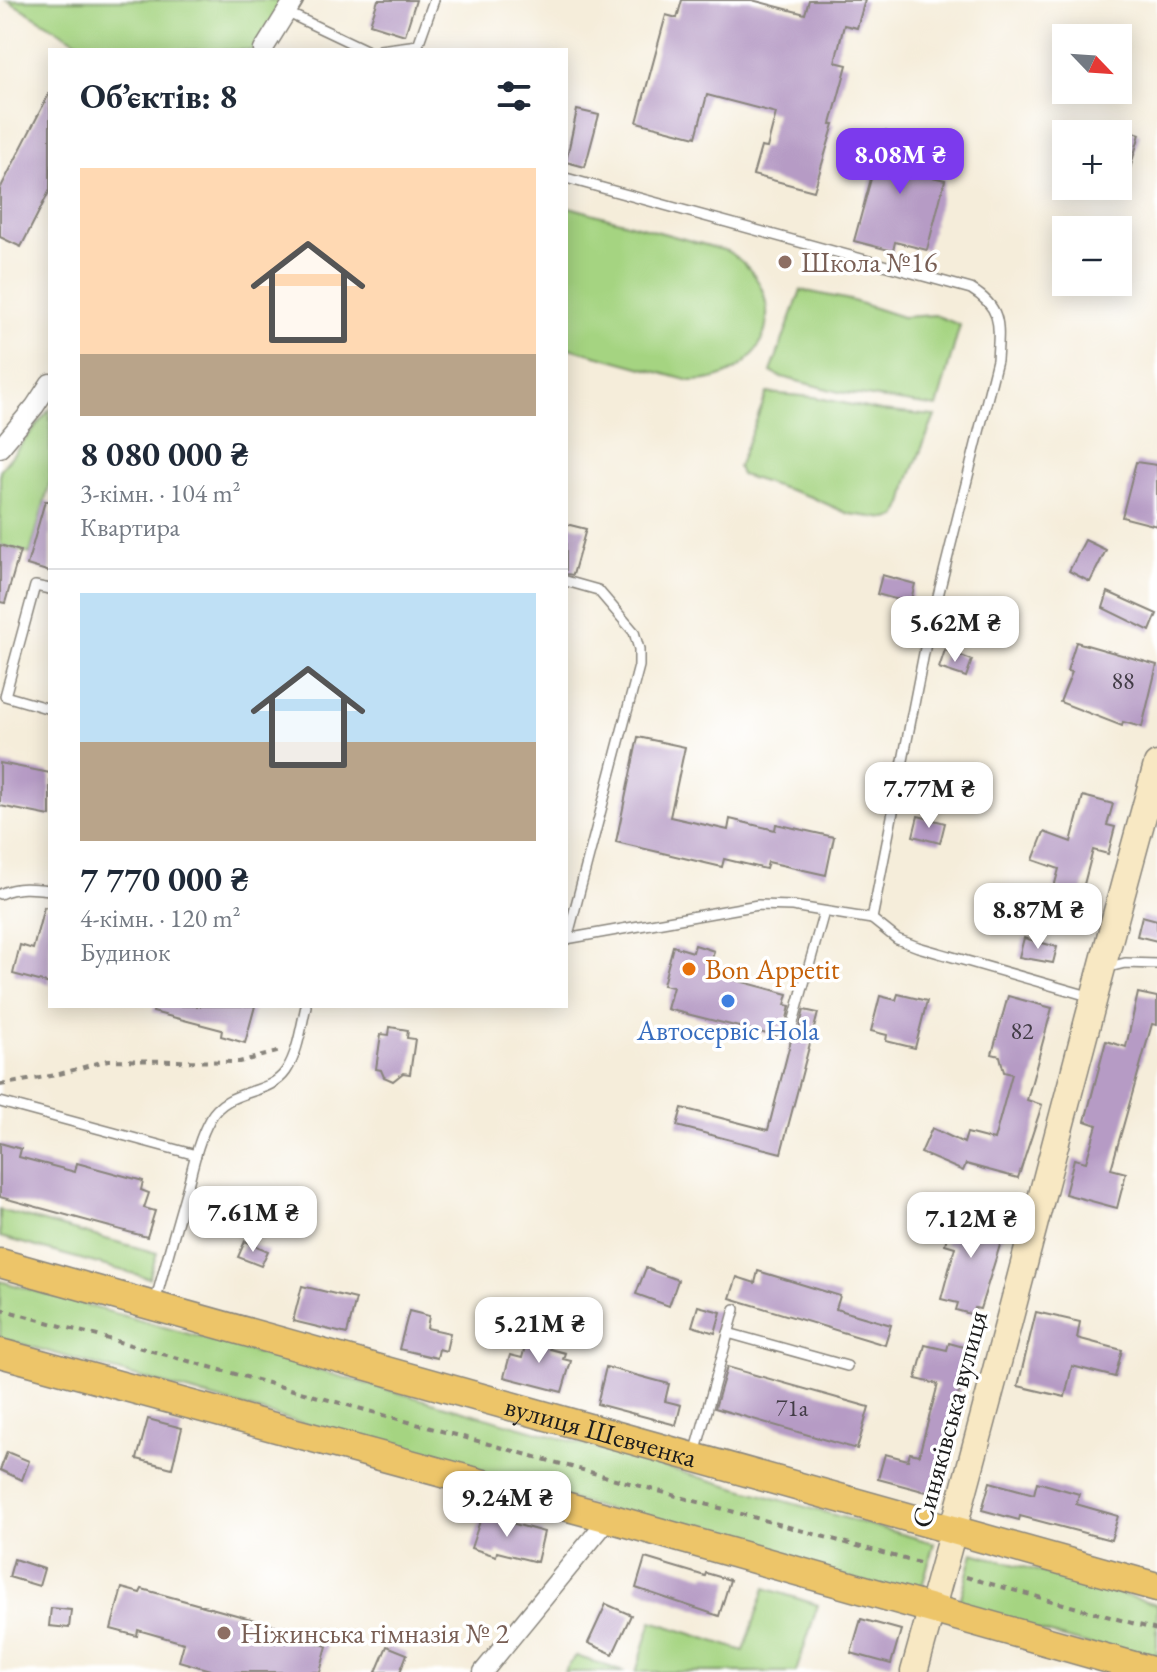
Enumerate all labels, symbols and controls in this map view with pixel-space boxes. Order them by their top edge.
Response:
north arrow [1052,24,1132,104]
map controls [1052,24,1132,296]
text: Об’єктів: 8 [80,74,237,118]
icon: filters [492,74,536,118]
button: + [1052,120,1132,200]
pin: 8.08M ₴ [826,128,974,196]
text: 8.08M ₴ [854,137,946,171]
button: − [1052,216,1132,296]
icon: home [236,220,380,364]
place label: Школа №16 [801,244,937,280]
marker: Школа №16 [776,253,794,271]
text: 8 080 000 ₴ [80,432,249,476]
text: 3-кімн. · 104 m² [80,476,240,510]
text: Квартира [80,510,180,544]
pin: 5.62M ₴ [881,596,1029,664]
text: 5.62M ₴ [909,605,1001,639]
icon: home [236,645,380,789]
house number: 88 [1111,665,1135,696]
pin: 7.77M ₴ [855,762,1003,830]
text: 7.77M ₴ [883,771,975,805]
text: 7 770 000 ₴ [80,857,249,901]
pin: 8.87M ₴ [964,883,1112,951]
text: 8.87M ₴ [992,892,1084,926]
text: 4-кімн. · 120 m² [80,901,240,935]
text: Будинок [80,935,170,969]
place label: Bon Appetit [705,951,840,987]
marker: Bon Appetit [680,960,698,978]
marker: Автосервіс Hola [719,992,737,1010]
place label: Автосервіс Hola [636,1012,820,1048]
house number: 82 [1010,1015,1034,1046]
pin: 7.61M ₴ [179,1186,327,1254]
pin: 7.12M ₴ [897,1192,1045,1260]
text: 7.61M ₴ [207,1195,299,1229]
text: 7.12M ₴ [925,1201,1017,1235]
pin: 5.21M ₴ [465,1297,613,1365]
text: 5.21M ₴ [493,1306,585,1340]
street label: Синяківська вулиця [903,1306,995,1532]
street label: вулиця Шевченка [501,1387,702,1475]
house number: 71а [776,1392,809,1423]
pin: 9.24M ₴ [433,1471,581,1539]
text: 9.24M ₴ [461,1480,553,1514]
place label: Ніжинська гімназія № 2 [240,1615,509,1651]
marker: Ніжинська гімназія № 2 [215,1624,233,1642]

